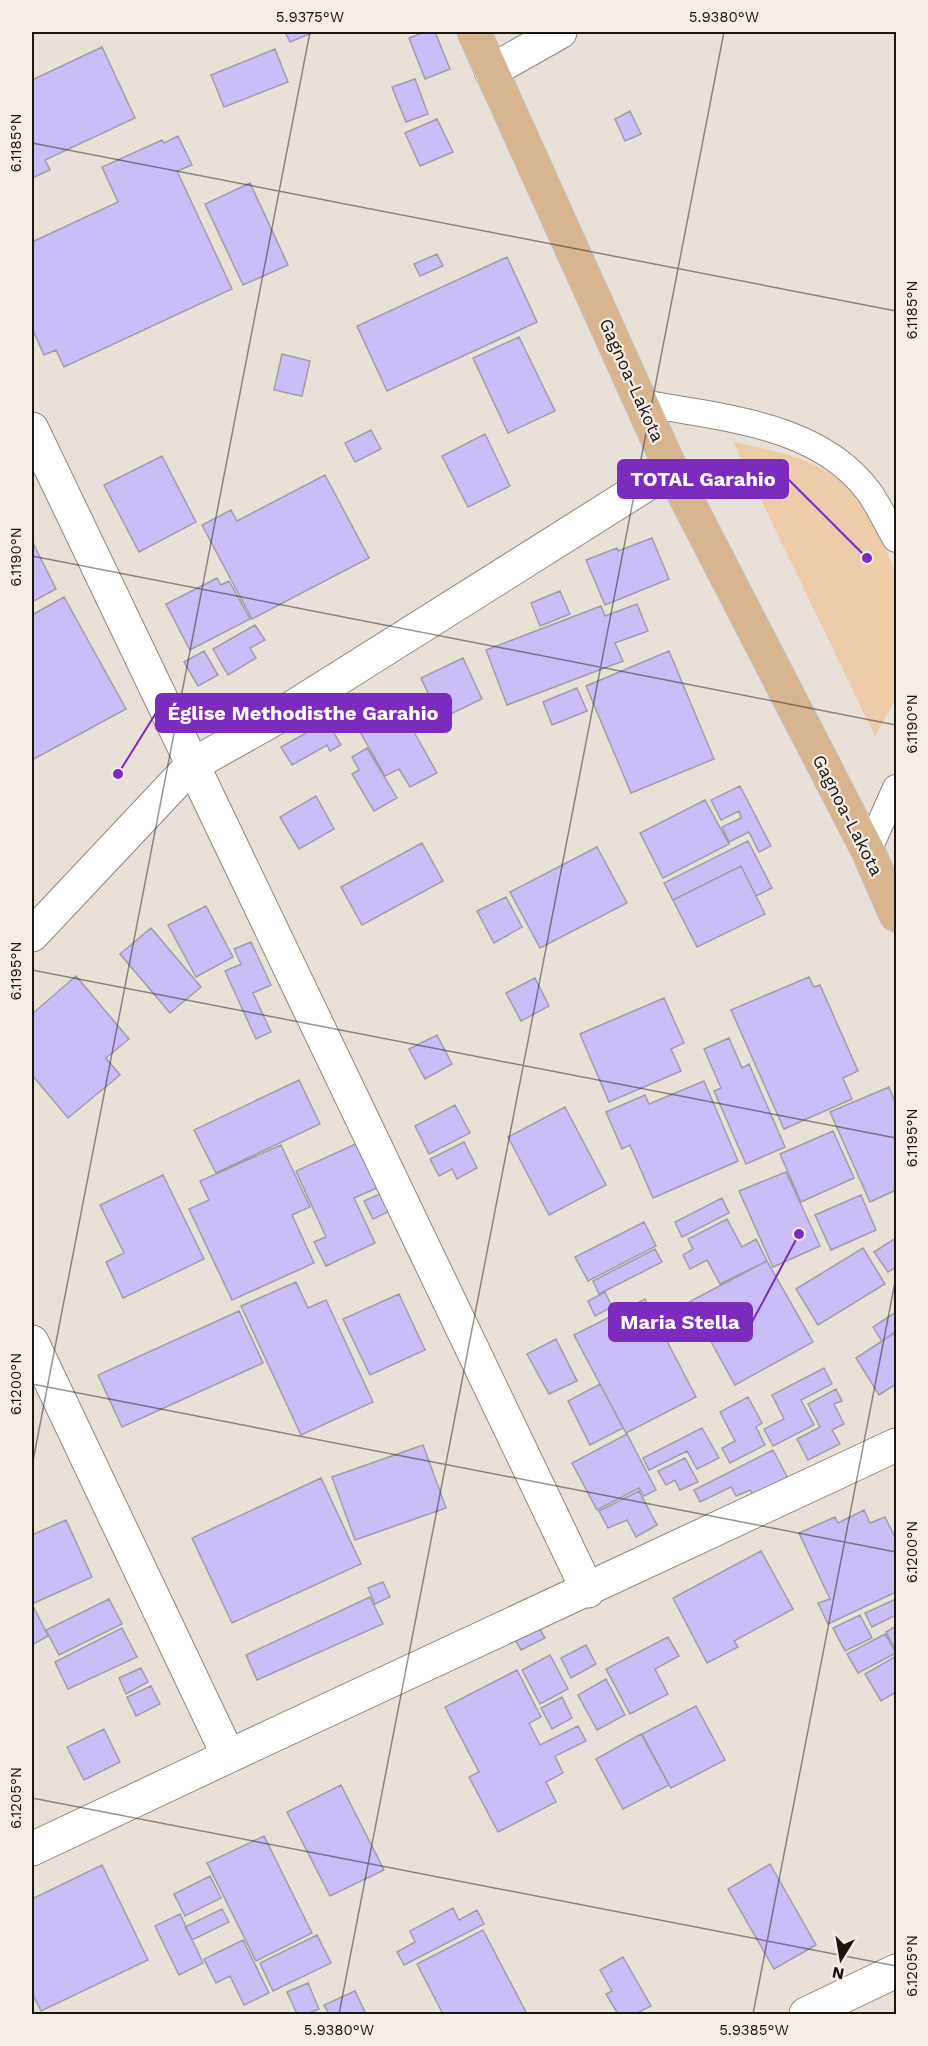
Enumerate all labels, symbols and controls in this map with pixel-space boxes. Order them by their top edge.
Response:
text: 5.9375°W [276,8,344,26]
text: 5.9380°W [689,8,759,26]
text: 6.1185°N [7,114,25,172]
text: 6.1185°N [903,281,921,339]
street label: Gagnoa-Lakota [595,315,669,445]
callout: TOTAL Garahio [618,460,788,498]
text: TOTAL Garahio [630,467,776,491]
text: 6.1190°N [7,527,25,587]
callout: Église Methodisthe Garahio [156,694,451,732]
text: 6.1190°N [903,694,921,754]
text: Église Methodisthe Garahio [167,701,439,725]
street label: Gagnoa-Lakota [808,751,888,879]
text: 6.1195°N [7,942,25,1000]
text: 6.1195°N [903,1109,921,1167]
callout: Maria Stella [609,1303,752,1341]
text: Maria Stella [620,1310,740,1334]
text: 6.1200°N [7,1353,25,1415]
text: 6.1200°N [903,1521,921,1583]
text: 6.1205°N [7,1767,25,1829]
north arrow [811,1929,871,1989]
text: 6.1205°N [903,1935,921,1997]
text: N [831,1963,846,1984]
text: 5.9380°W [304,2021,374,2039]
text: 5.9385°W [719,2021,789,2039]

